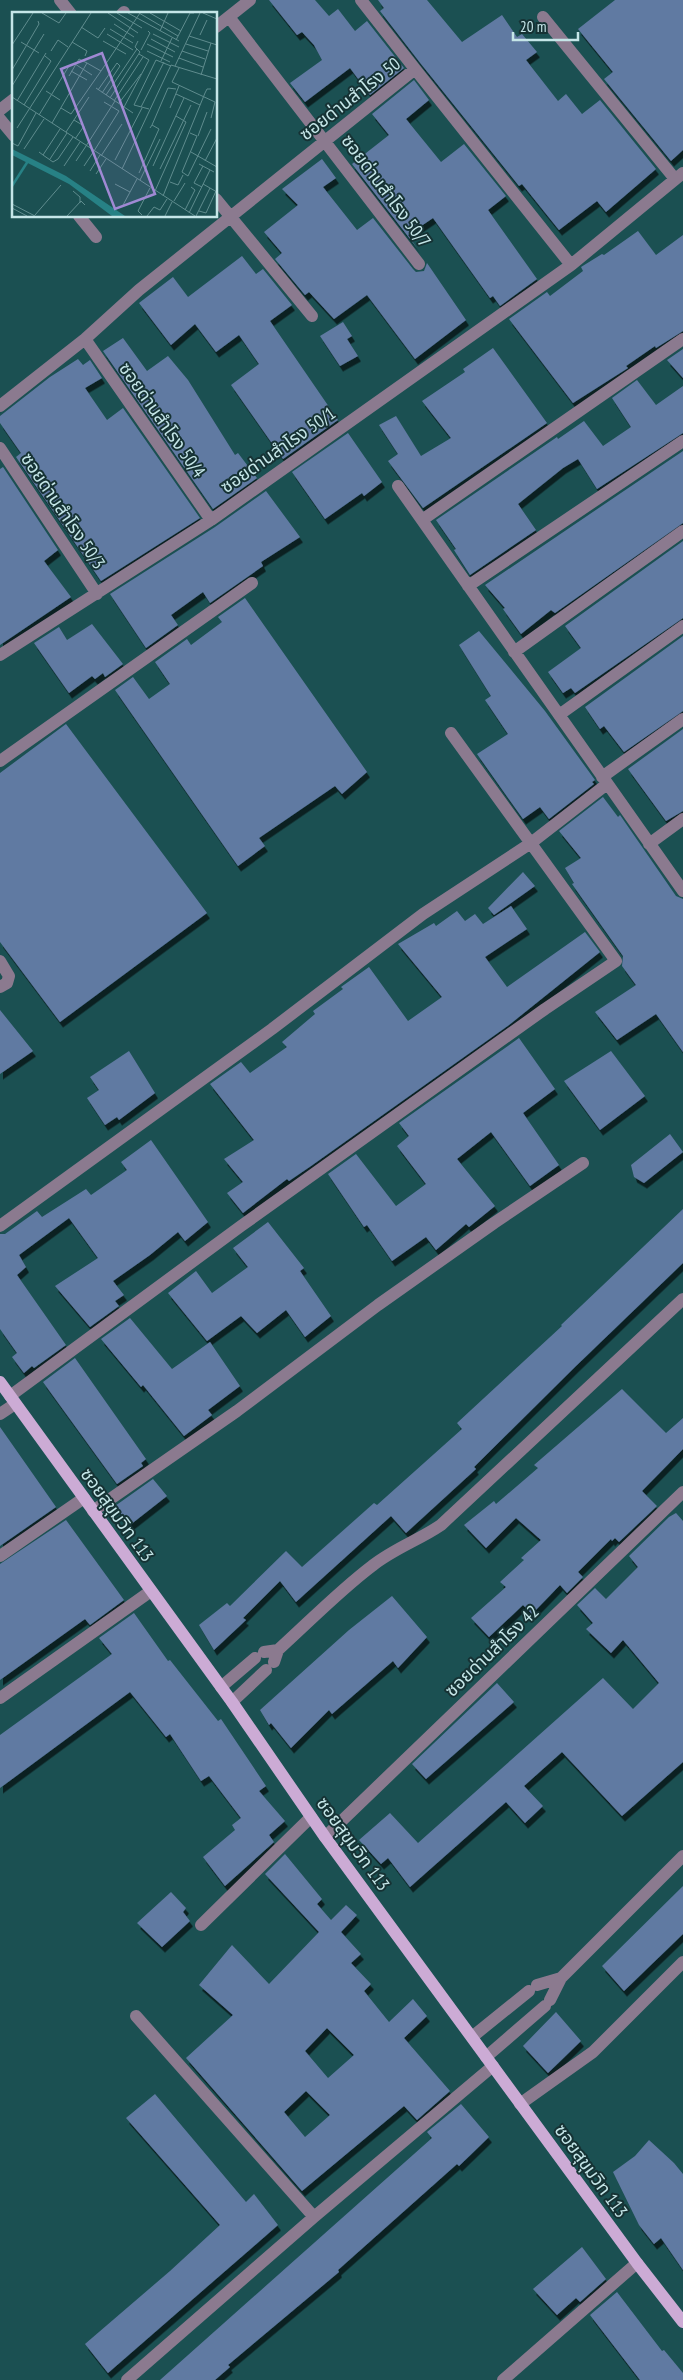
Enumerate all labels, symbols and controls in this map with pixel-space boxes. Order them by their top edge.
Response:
scale bar [513,10,578,42]
inset map [12,12,218,218]
text: 20 m [520,17,546,36]
street label: ซอยด่านสำโรง 50 [295,52,405,145]
street label: ซอยด่านสำโรง 50/7 [336,130,436,252]
street label: ซอยด่านสำโรง 50/4 [114,358,211,482]
street label: ซอยด่านสำโรง 50/1 [216,401,340,498]
street label: ซอยด่านสำโรง 50/3 [16,448,111,573]
street label: ซอยสุขุมวิท 113 [76,1463,159,1566]
street label: ซอยด่านสำโรง 42 [440,1600,543,1701]
street label: ซอยสุขุมวิท 113 [312,1792,395,1895]
street label: ซอยสุขุมวิท 113 [550,2119,633,2222]

